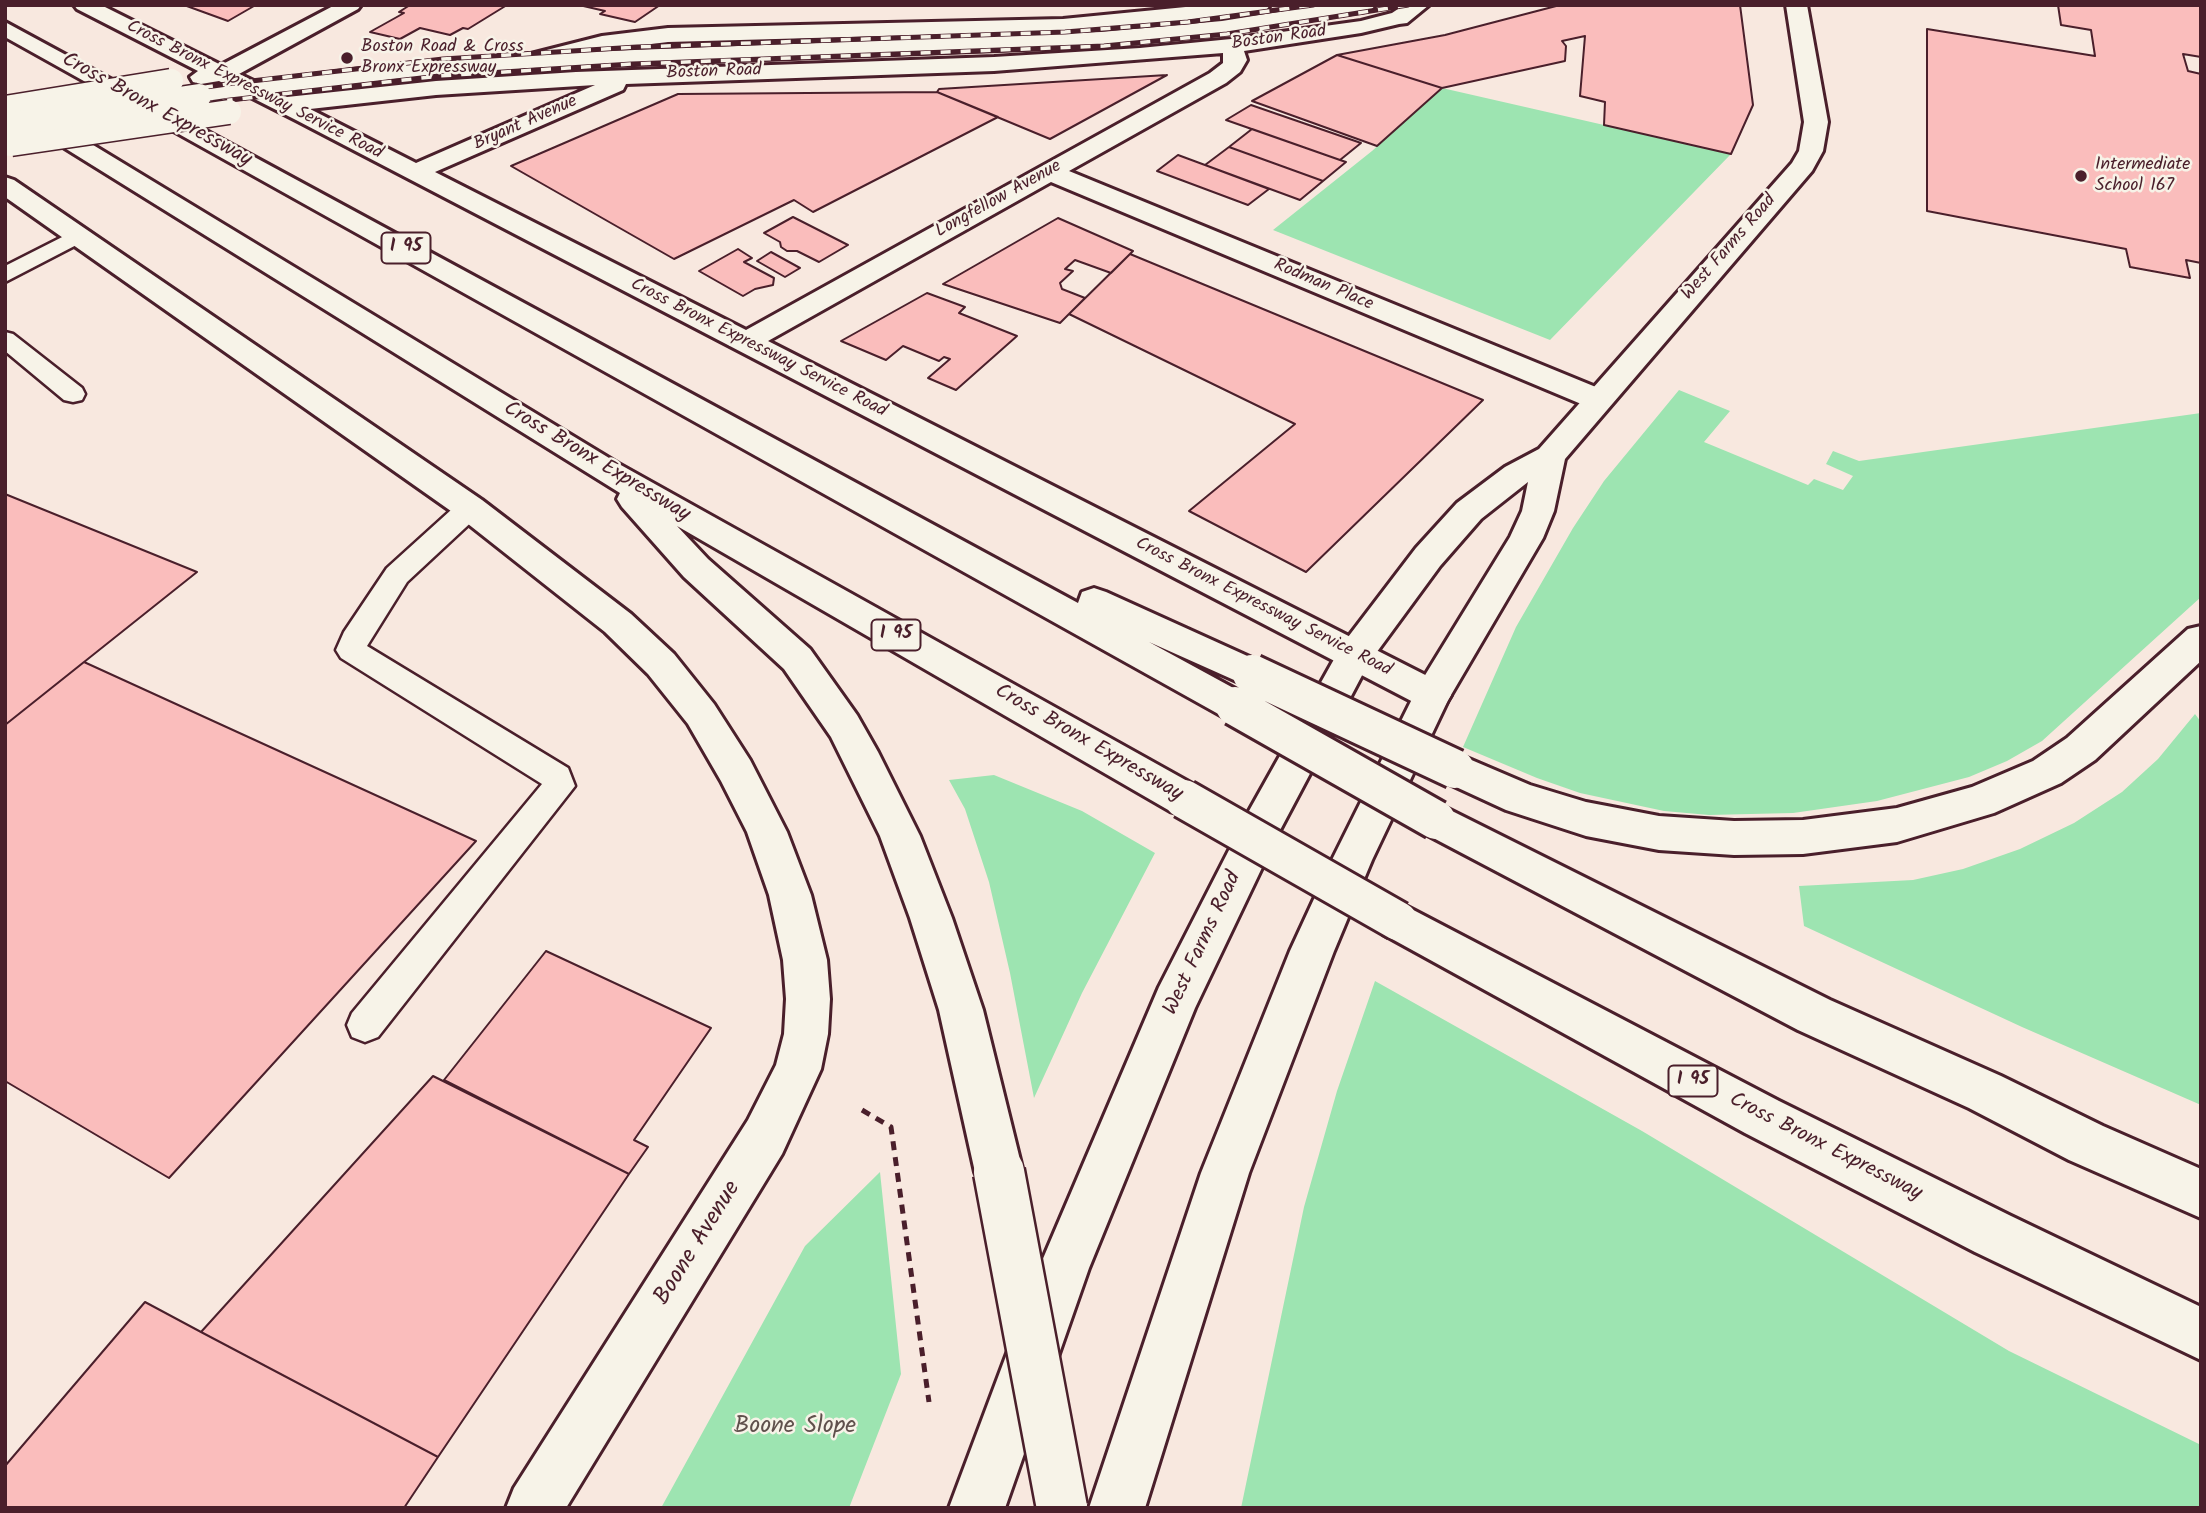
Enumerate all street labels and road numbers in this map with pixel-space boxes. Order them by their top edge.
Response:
street label: Cross Bronx Expressway Service Road [122,17,386,165]
street label: Boston Road [1230,22,1328,56]
street label: Cross Bronx Expressway [57,48,255,174]
street label: Boston Road [666,61,762,85]
street label: Bryant Avenue [471,92,581,156]
street label: Longfellow Avenue [932,157,1066,243]
street label: West Farms Road [1678,191,1782,305]
road number: I 95 [382,232,430,264]
street label: Rodman Place [1270,255,1376,317]
street label: Cross Bronx Expressway Service Road [626,275,890,423]
street label: Cross Bronx Expressway [498,397,694,529]
street label: Cross Bronx Expressway Service Road [1131,534,1395,682]
road number: I 95 [872,620,920,650]
street label: Cross Bronx Expressway [989,680,1187,808]
street label: West Farms Road [1160,868,1248,1020]
road number: I 95 [1668,1065,1718,1096]
street label: Cross Bronx Expressway [1724,1088,1926,1208]
street label: Boone Avenue [649,1177,749,1311]

